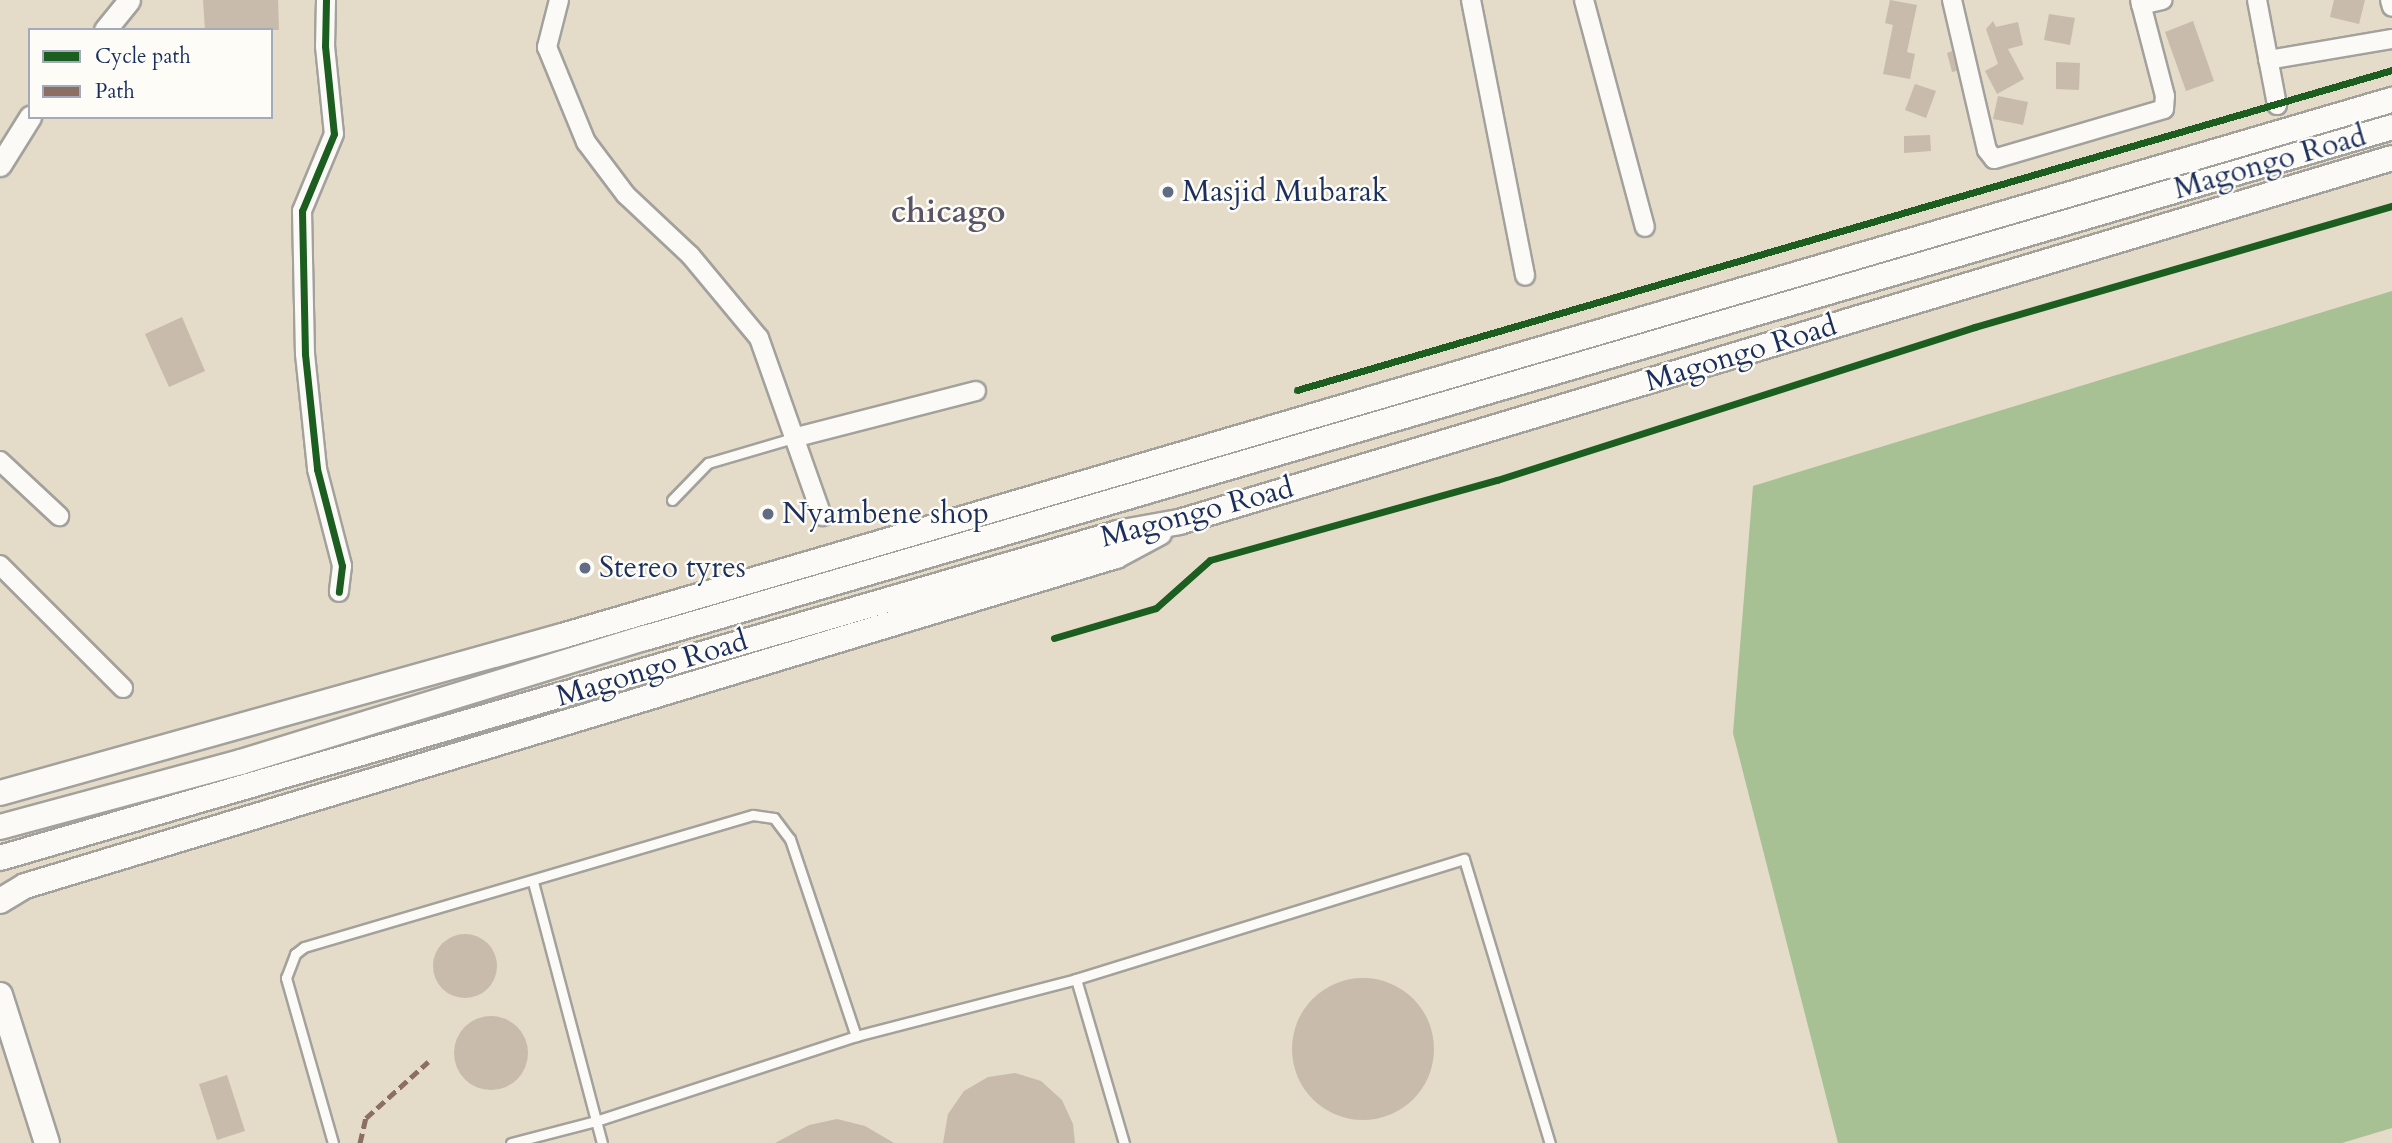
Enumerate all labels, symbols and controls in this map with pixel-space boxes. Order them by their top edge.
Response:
legend [28,28,273,119]
text: Cycle path [95,42,191,71]
text: Path [95,77,135,106]
street label: Magongo Road [2170,118,2370,208]
place label: Masjid Mubarak [1182,174,1388,210]
marker: Masjid Mubarak [1160,184,1176,200]
district label: chicago [891,193,1005,231]
street label: Magongo Road [1641,308,1841,400]
street label: Magongo Road [1097,470,1297,556]
place label: Nyambene shop [782,496,989,532]
marker: Nyambene shop [760,506,776,522]
place label: Stereo tyres [599,550,746,586]
marker: Stereo tyres [577,560,593,576]
street label: Magongo Road [552,623,752,715]

